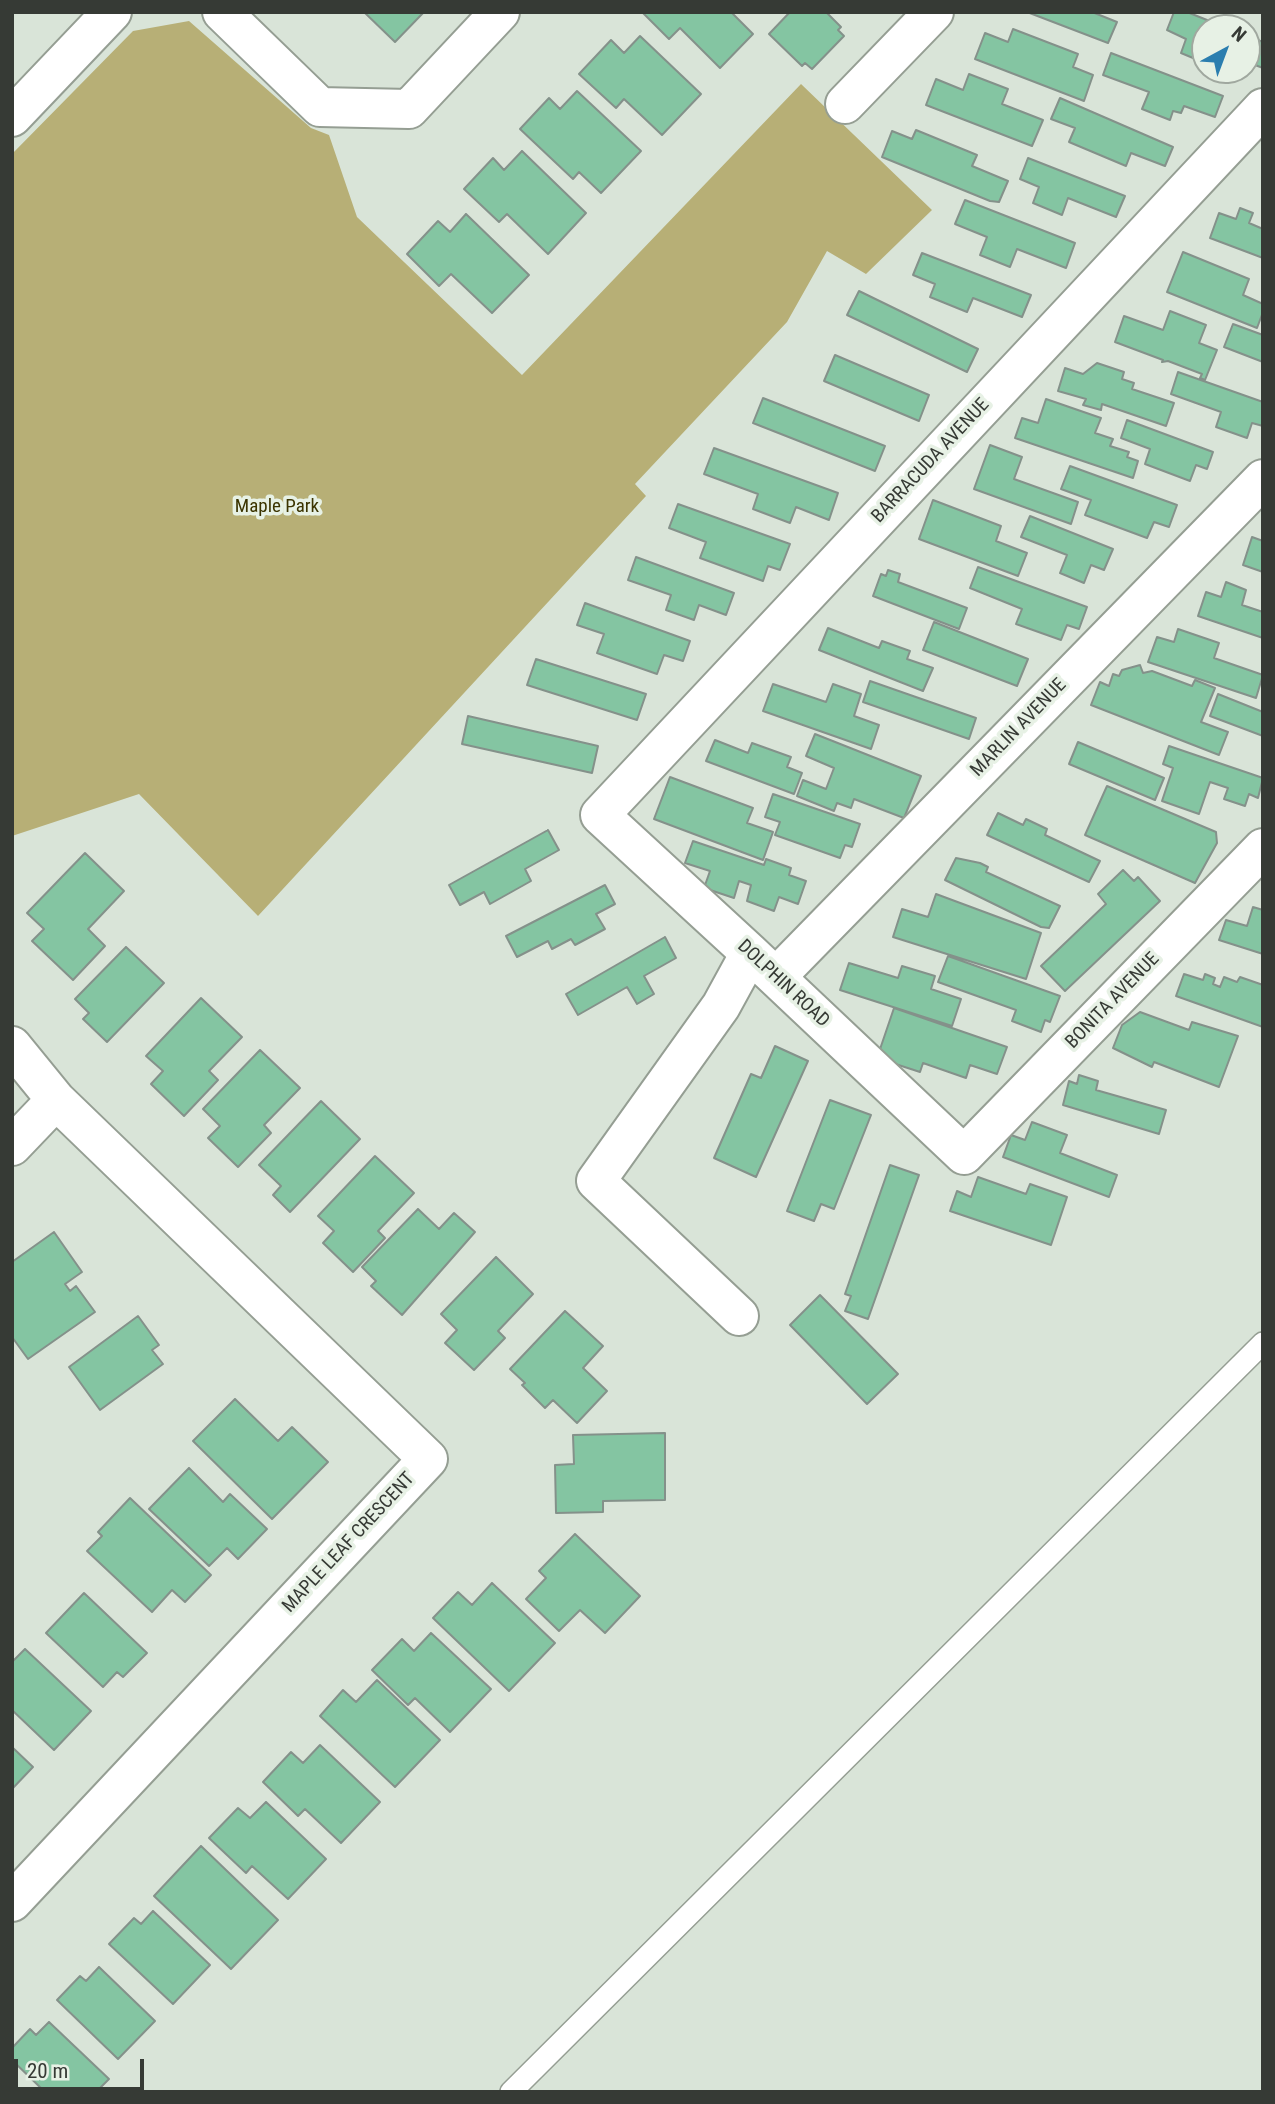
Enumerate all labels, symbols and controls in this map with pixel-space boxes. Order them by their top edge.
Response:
north arrow [1191,14,1261,84]
text: N [1227,22,1251,47]
street label: BARRACUDA AVENUE [867,394,995,528]
park label: Maple Park [235,496,319,518]
street label: MARLIN AVENUE [966,674,1072,782]
street label: DOLPHIN ROAD [732,936,834,1032]
street label: BONITA AVENUE [1062,948,1164,1054]
street label: MAPLE LEAF CRESCENT [278,1468,420,1618]
scale bar [18,2044,147,2088]
text: 20 m [27,2059,68,2083]

